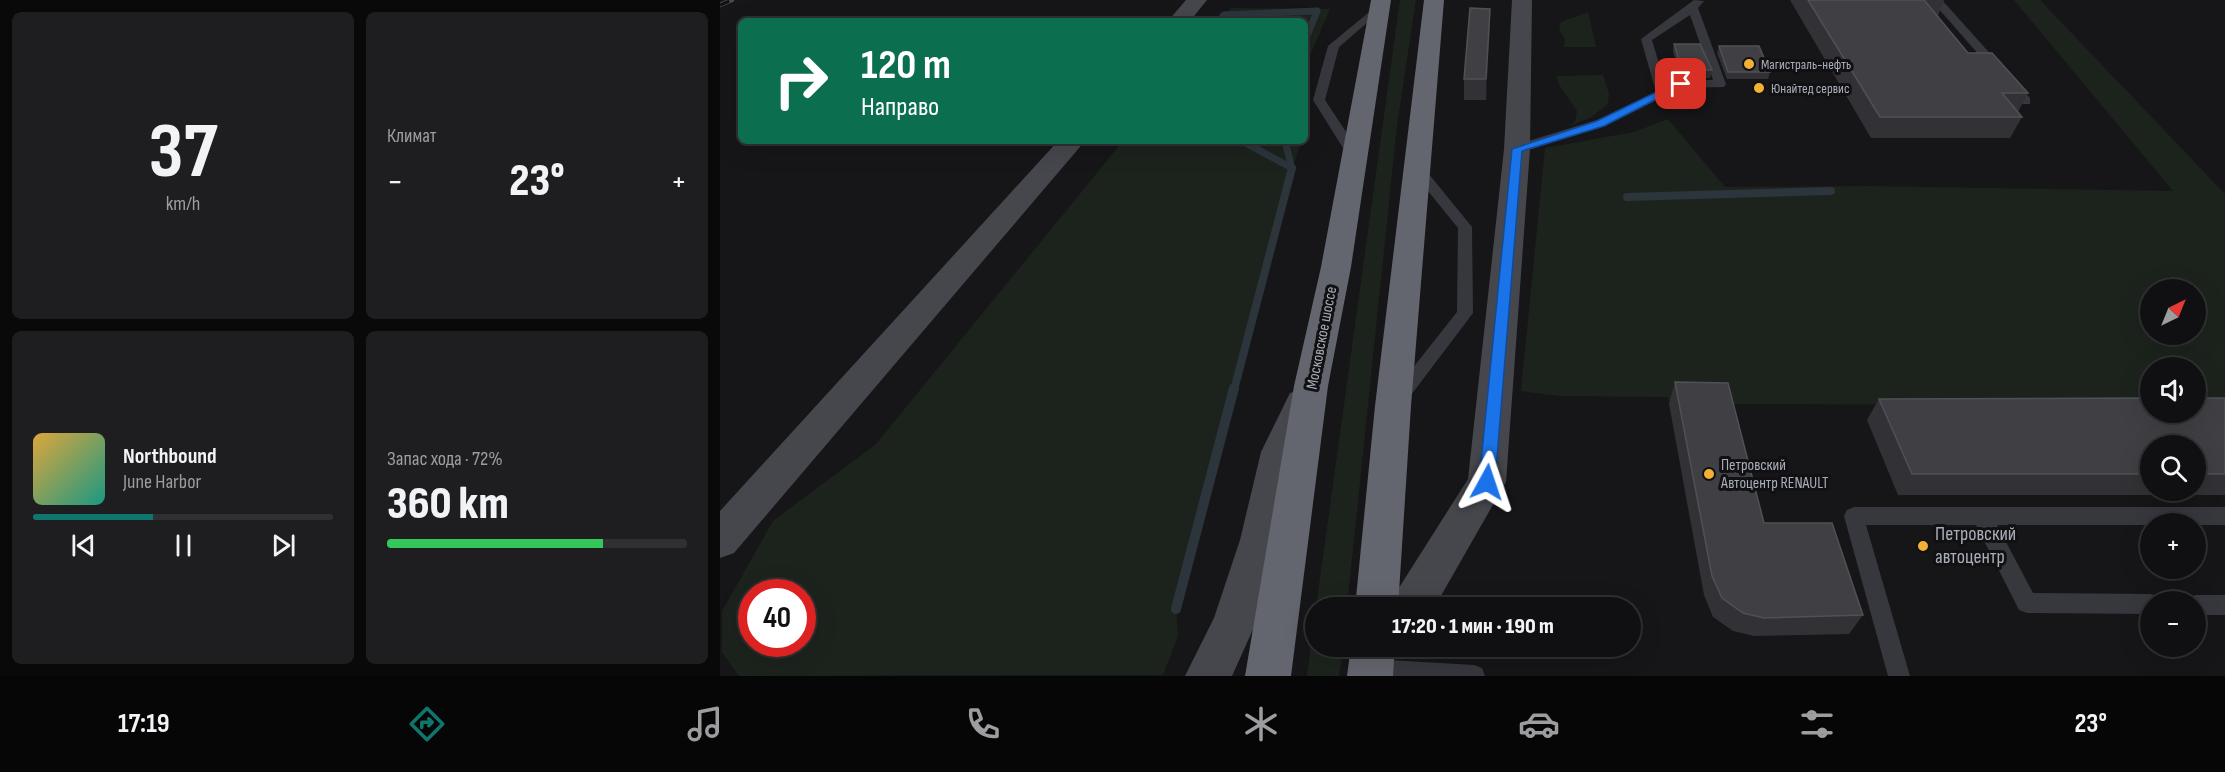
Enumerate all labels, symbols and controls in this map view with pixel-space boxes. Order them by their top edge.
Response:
text: 120 m [861,40,951,91]
icon: right [762,42,840,120]
place label: Магистраль-нефть [1761,56,1851,73]
marker: Магистраль-нефть [1742,57,1756,71]
pin [1655,58,1706,109]
icon: arrive [1664,67,1697,100]
place label: Юнайтед сервис [1771,80,1850,97]
marker: Юнайтед сервис [1752,81,1766,95]
text: Направо [861,91,939,123]
text: 37 [149,106,217,199]
text: Климат [387,124,437,148]
text: 23° [509,154,565,209]
text: − [387,162,403,202]
text: + [671,162,687,202]
text: km/h [166,192,200,216]
north arrow [2140,279,2206,345]
map controls [2140,279,2206,657]
street label: Московское шоссе [1303,285,1341,391]
button: sound [2140,357,2206,423]
button: search [2140,435,2206,501]
text: Northbound [123,443,217,470]
text: Запас хода · 72% [387,447,503,471]
position arrow [1455,450,1519,514]
place label: Петровский Автоцентр RENAULT [1720,456,1829,493]
marker: Петровский Автоцентр RENAULT [1702,467,1716,481]
text: June Harbor [123,470,201,494]
text: 360 km [387,477,509,532]
button: + [2140,513,2206,579]
place label: Петровский автоцентр [1935,522,2016,569]
icon: previous [67,529,100,562]
icon: pause [167,529,200,562]
icon: next [267,529,300,562]
marker: Петровский автоцентр [1916,539,1930,553]
speed limit sign: 40 [738,579,816,657]
button: − [2140,591,2206,657]
text: 17:20 · 1 мин · 190 m [1392,613,1554,640]
icon: directions [406,703,448,745]
icon: music [684,703,726,745]
icon: phone [962,703,1004,745]
icon: climate [1240,703,1282,745]
icon: car [1518,703,1560,745]
icon: filters [1796,703,1838,745]
text: 17:19 [118,708,170,740]
text: 23° [2075,708,2107,740]

